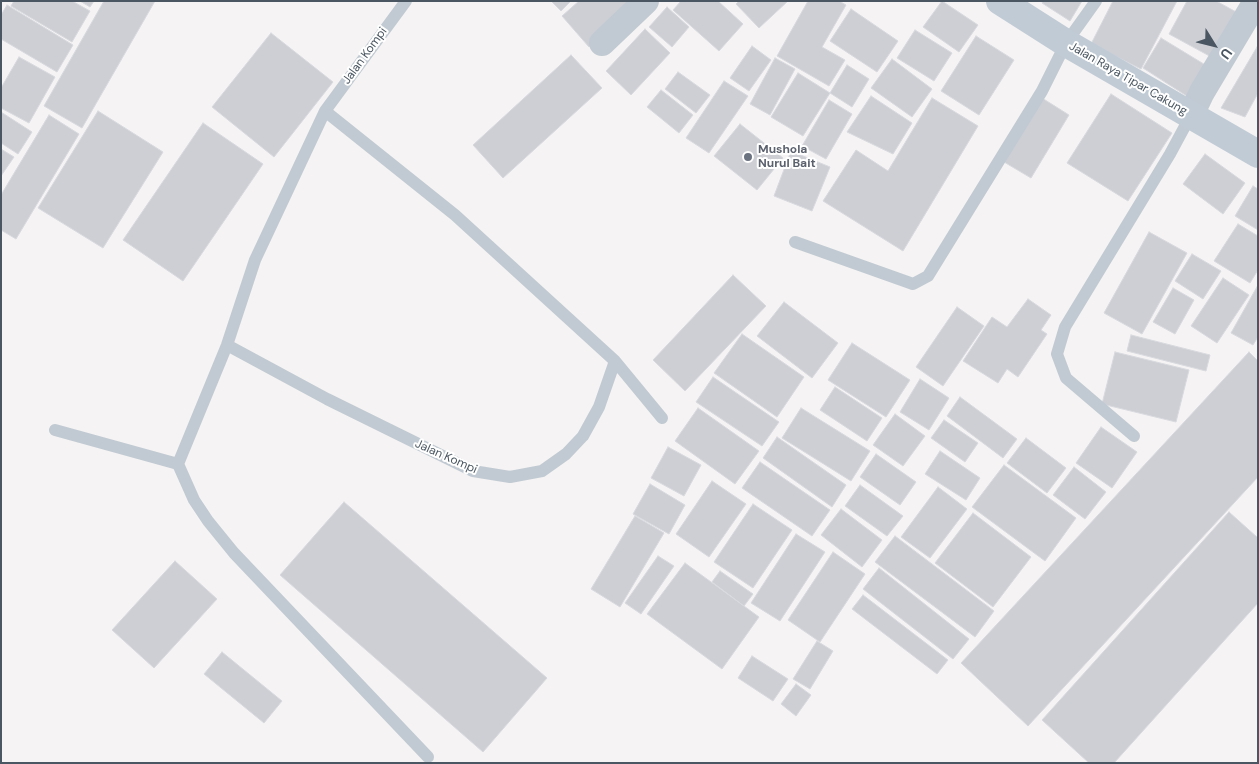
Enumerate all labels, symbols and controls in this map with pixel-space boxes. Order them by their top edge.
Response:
north arrow [1189,20,1239,70]
street label: Jalan Kompi [340,25,390,87]
street label: Jalan Raya Tipar Cakung [1066,39,1190,119]
text: U [1216,45,1236,63]
place label: Mushola Nurul Bait [758,143,816,171]
marker: Mushola Nurul Bait [742,151,754,163]
street label: Jalan Kompi [413,437,479,477]

